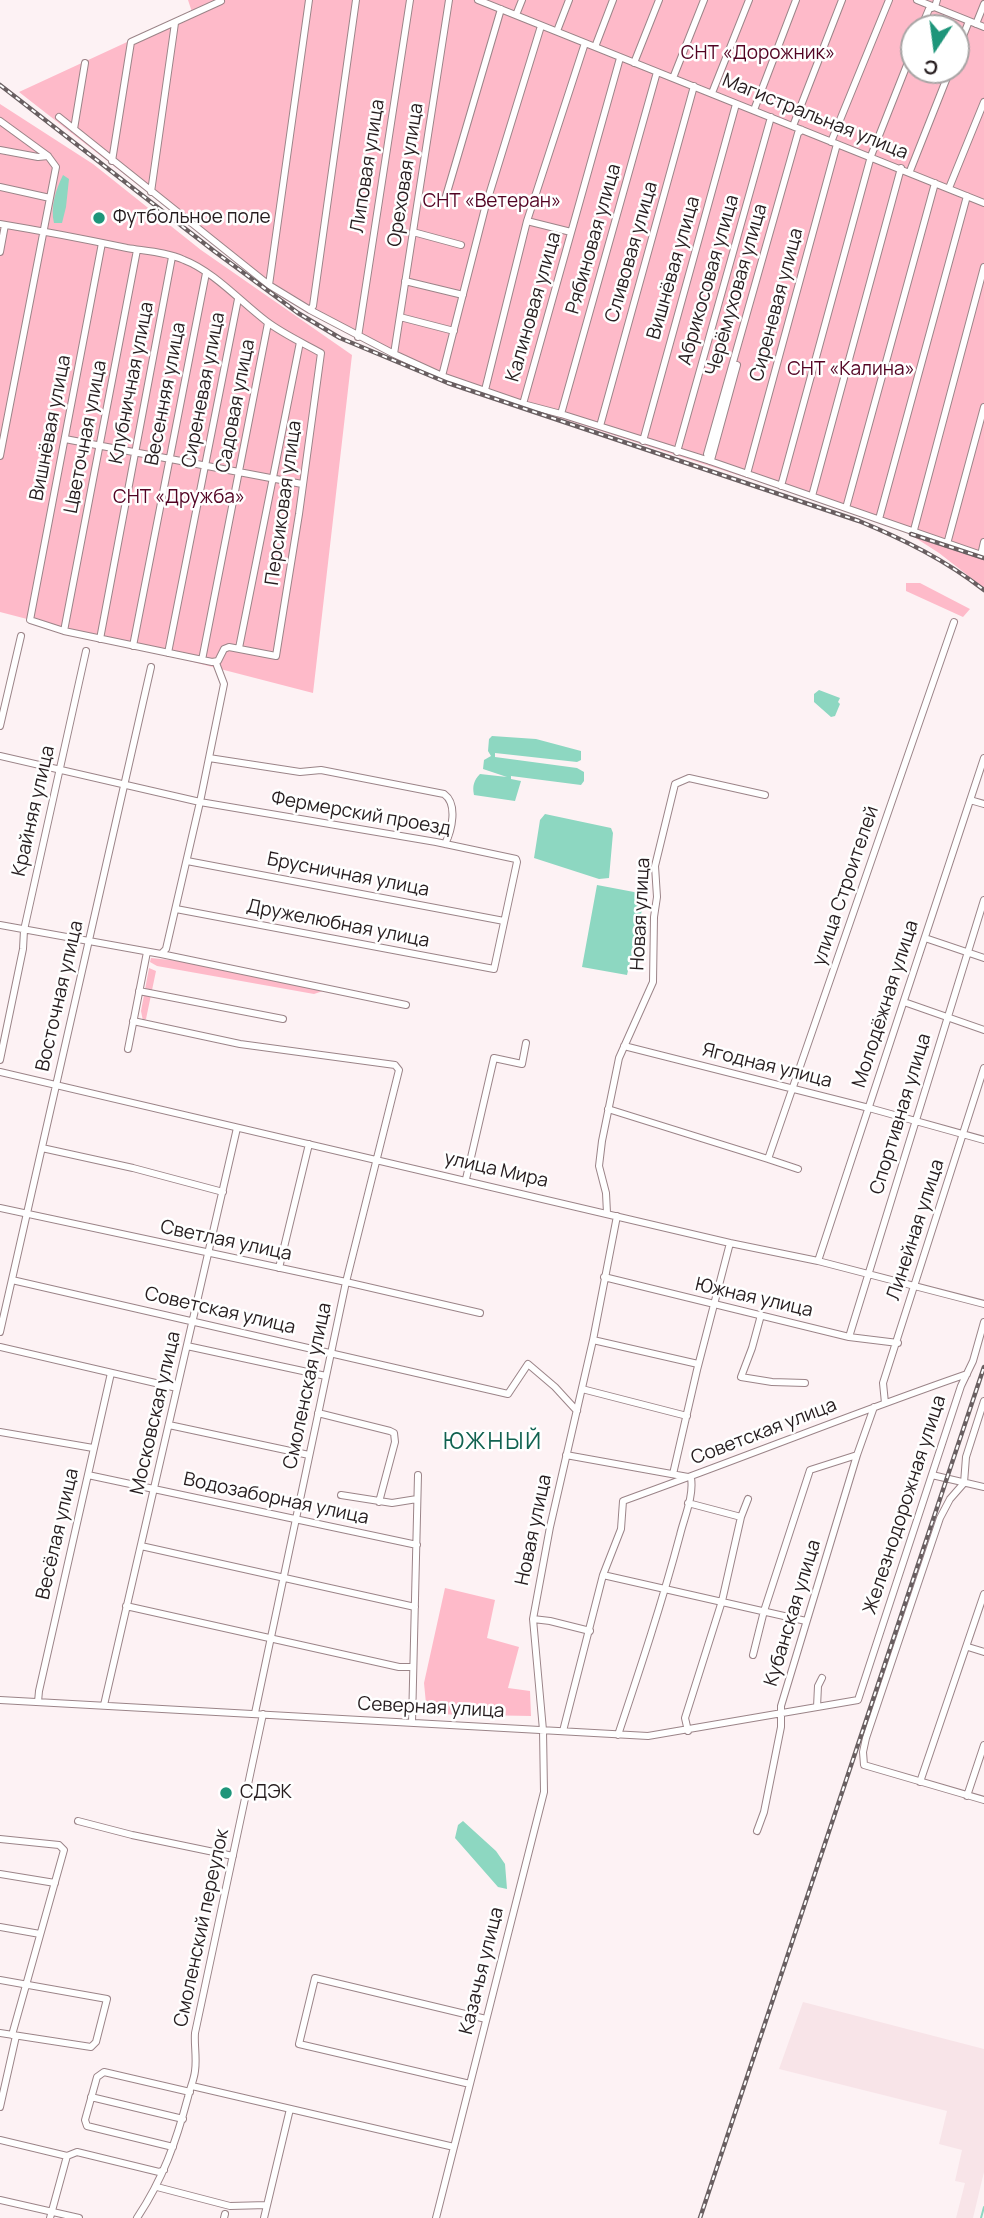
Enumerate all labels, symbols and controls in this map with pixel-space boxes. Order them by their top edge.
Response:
north arrow [900,14,970,84]
park label: СНТ «Дорожник» [681,43,835,65]
text: С [921,53,941,82]
street label: Магистральная улица [719,69,911,165]
street label: Липовая улица [346,98,390,234]
street label: Ореховая улица [383,101,429,249]
street label: Рябиновая улица [562,161,626,317]
street label: Сливовая улица [601,179,663,325]
park label: СНТ «Ветеран» [423,191,561,213]
street label: Абрикосовая улица [674,192,744,368]
street label: Вишнёвая улица [643,194,705,342]
street label: Черёмуховая улица [701,201,773,379]
place label: Футбольное поле [113,207,271,229]
marker: Футбольное поле [91,210,107,226]
street label: Сиреневая улица [746,226,808,384]
street label: Калиновая улица [502,229,566,385]
street label: Клубничная улица [105,300,159,466]
street label: Сиреневая улица [178,310,230,470]
street label: Весенняя улица [141,321,191,467]
street label: Садовая улица [212,337,260,475]
street label: Вишнёвая улица [26,353,76,503]
street label: Цветочная улица [60,358,112,516]
park label: СНТ «Калина» [787,359,915,381]
street label: Персиковая улица [261,419,307,587]
park label: СНТ «Дружба» [113,487,245,509]
street label: Крайняя улица [8,743,60,879]
street label: Фермерский проезд [270,787,452,841]
street label: улица Строителей [808,803,884,969]
street label: Брусничная улица [265,848,431,902]
street label: Новая улица [627,857,655,971]
street label: Дружелюбная улица [245,895,431,953]
street label: Молодёжная улица [848,917,924,1091]
street label: Восточная улица [32,918,88,1074]
street label: Спортивная улица [866,1031,936,1197]
street label: Ягодная улица [700,1039,834,1093]
street label: улица Мира [442,1147,550,1193]
street label: Линейная улица [882,1157,950,1303]
street label: Светлая улица [158,1216,294,1266]
street label: Южная улица [693,1273,815,1323]
street label: Советская улица [142,1283,298,1339]
street label: Смоленская улица [279,1301,337,1471]
street label: Московская улица [126,1329,186,1497]
street label: Железнодорожная улица [859,1393,951,1617]
street label: Советская улица [688,1394,840,1470]
district label: ЮЖНЫЙ [444,1429,542,1457]
street label: Весёлая улица [32,1466,84,1602]
street label: Водозаборная улица [181,1468,371,1530]
street label: Новая улица [511,1472,557,1588]
street label: Кубанская улица [760,1537,826,1689]
street label: Северная улица [357,1693,505,1723]
place label: СДЭК [240,1782,292,1804]
marker: СДЭК [218,1785,234,1801]
street label: Смоленский переулок [170,1827,234,2029]
street label: Казачья улица [455,1905,509,2037]

